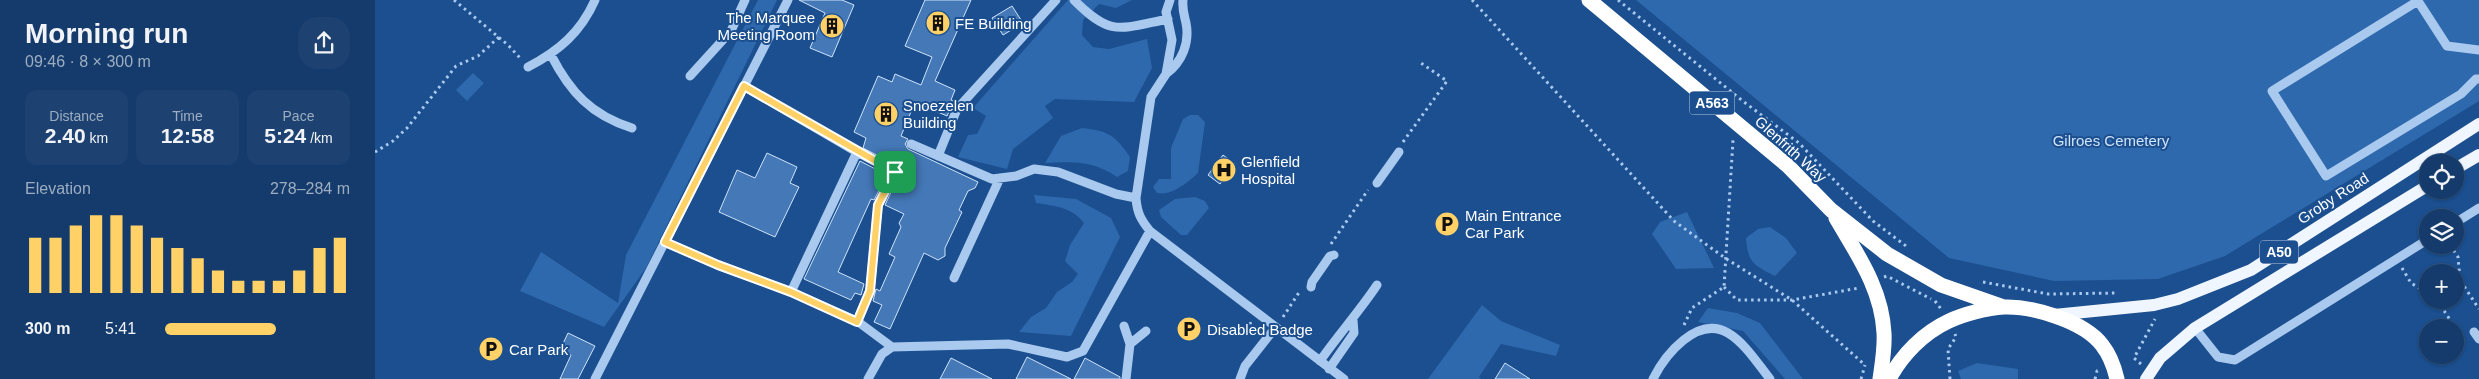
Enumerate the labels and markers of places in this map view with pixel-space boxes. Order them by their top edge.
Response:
place label: The Marquee Meeting Room [717,9,815,43]
building icon: FE Building [925,10,951,36]
building icon: The Marquee Meeting Room [819,13,845,39]
place label: FE Building [955,15,1032,32]
place label: Snoezelen Building [903,97,974,131]
building icon: Snoezelen Building [873,101,899,127]
pin [874,151,916,193]
place label: Glenfield Hospital [1241,153,1300,187]
hospital icon: Glenfield Hospital [1211,157,1237,183]
place label: Main Entrance Car Park [1465,207,1562,241]
parking icon: Main Entrance Car Park [1434,211,1460,237]
parking icon: Disabled Badge [1176,316,1202,342]
place label: Disabled Badge [1207,321,1313,338]
parking icon: Car Park [478,336,504,362]
place label: Car Park [509,341,569,358]

